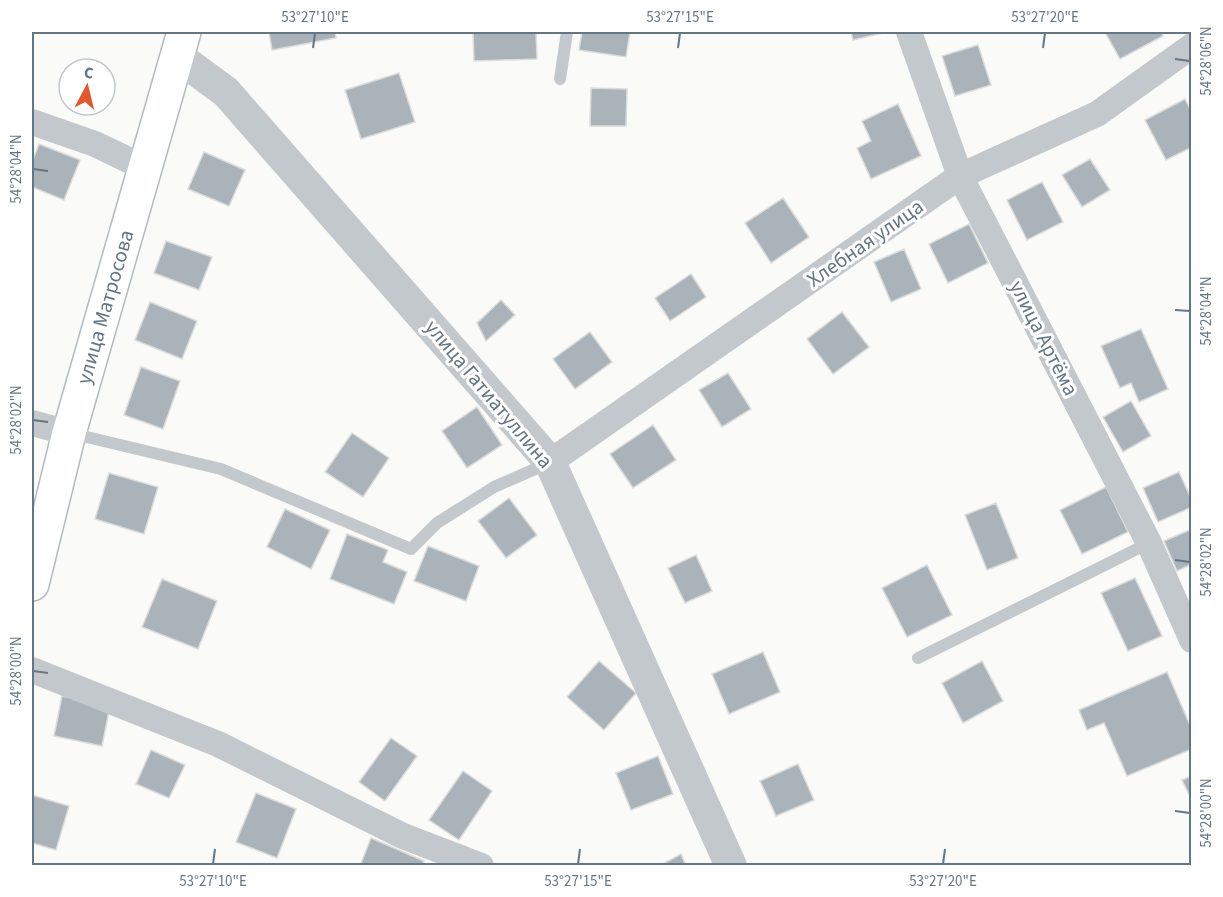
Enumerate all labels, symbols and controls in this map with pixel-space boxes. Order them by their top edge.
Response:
text: 53°27'10"E [281,7,349,28]
text: 53°27'15"E [646,7,714,28]
text: 53°27'20"E [1011,7,1079,28]
text: 54°28'06"N [1196,26,1217,96]
north arrow [57,57,117,117]
text: С [83,62,95,85]
text: 54°28'04"N [6,134,27,204]
street label: Хлебная улица [801,192,929,294]
street label: улица Матросова [69,226,141,388]
street label: улица Артёма [1002,275,1086,401]
text: 54°28'04"N [1196,276,1217,346]
street label: улица Гатиатуллина [418,313,560,475]
text: 54°28'02"N [6,385,27,455]
text: 54°28'02"N [1196,527,1217,597]
text: 54°28'00"N [6,636,27,706]
text: 54°28'00"N [1196,778,1217,848]
text: 53°27'10"E [179,871,247,892]
text: 53°27'15"E [544,871,612,892]
text: 53°27'20"E [909,871,977,892]

